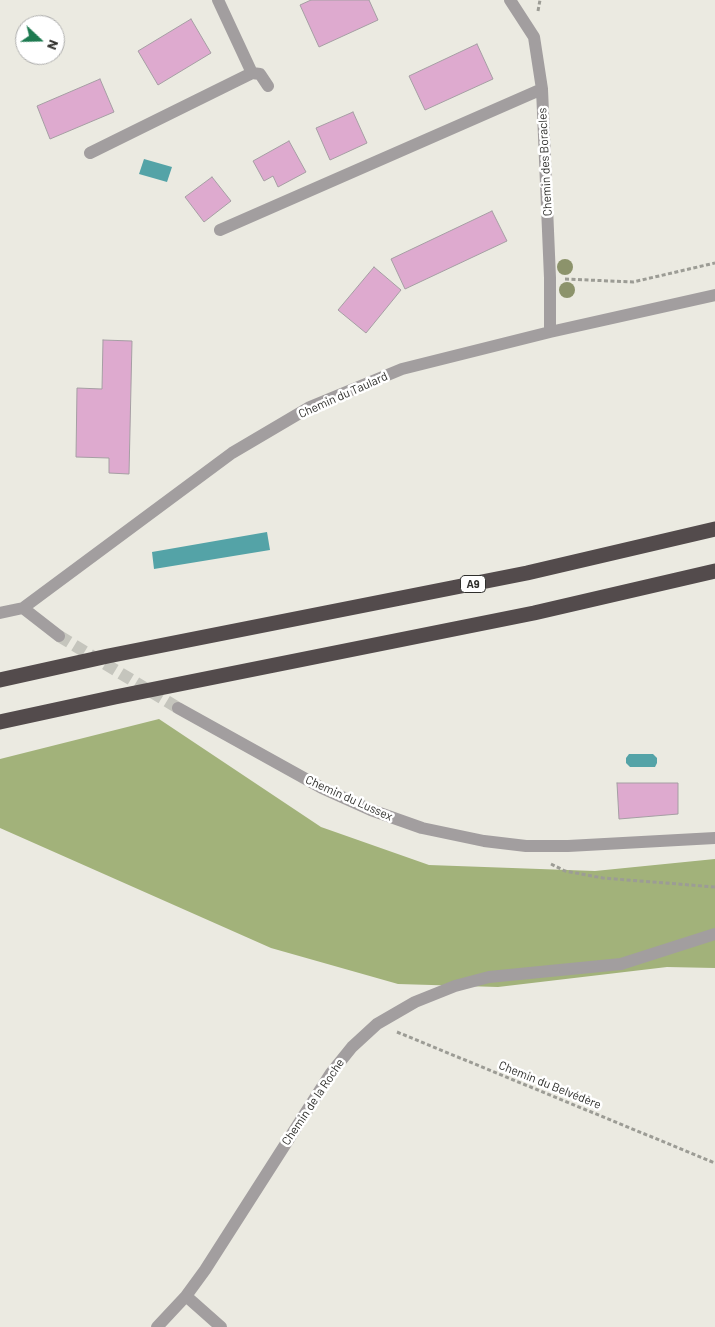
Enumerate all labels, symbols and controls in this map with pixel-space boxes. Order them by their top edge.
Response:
north arrow [15,15,65,65]
text: N [44,38,63,53]
street label: Chemin des Boracles [535,107,555,217]
street label: Chemin du Taulard [296,369,390,421]
road number: A9 [460,576,486,592]
street label: Chemin du Lussex [303,772,395,824]
street label: Chemin de la Roche [279,1056,347,1148]
street label: Chemin du Belvédère [497,1058,603,1112]

